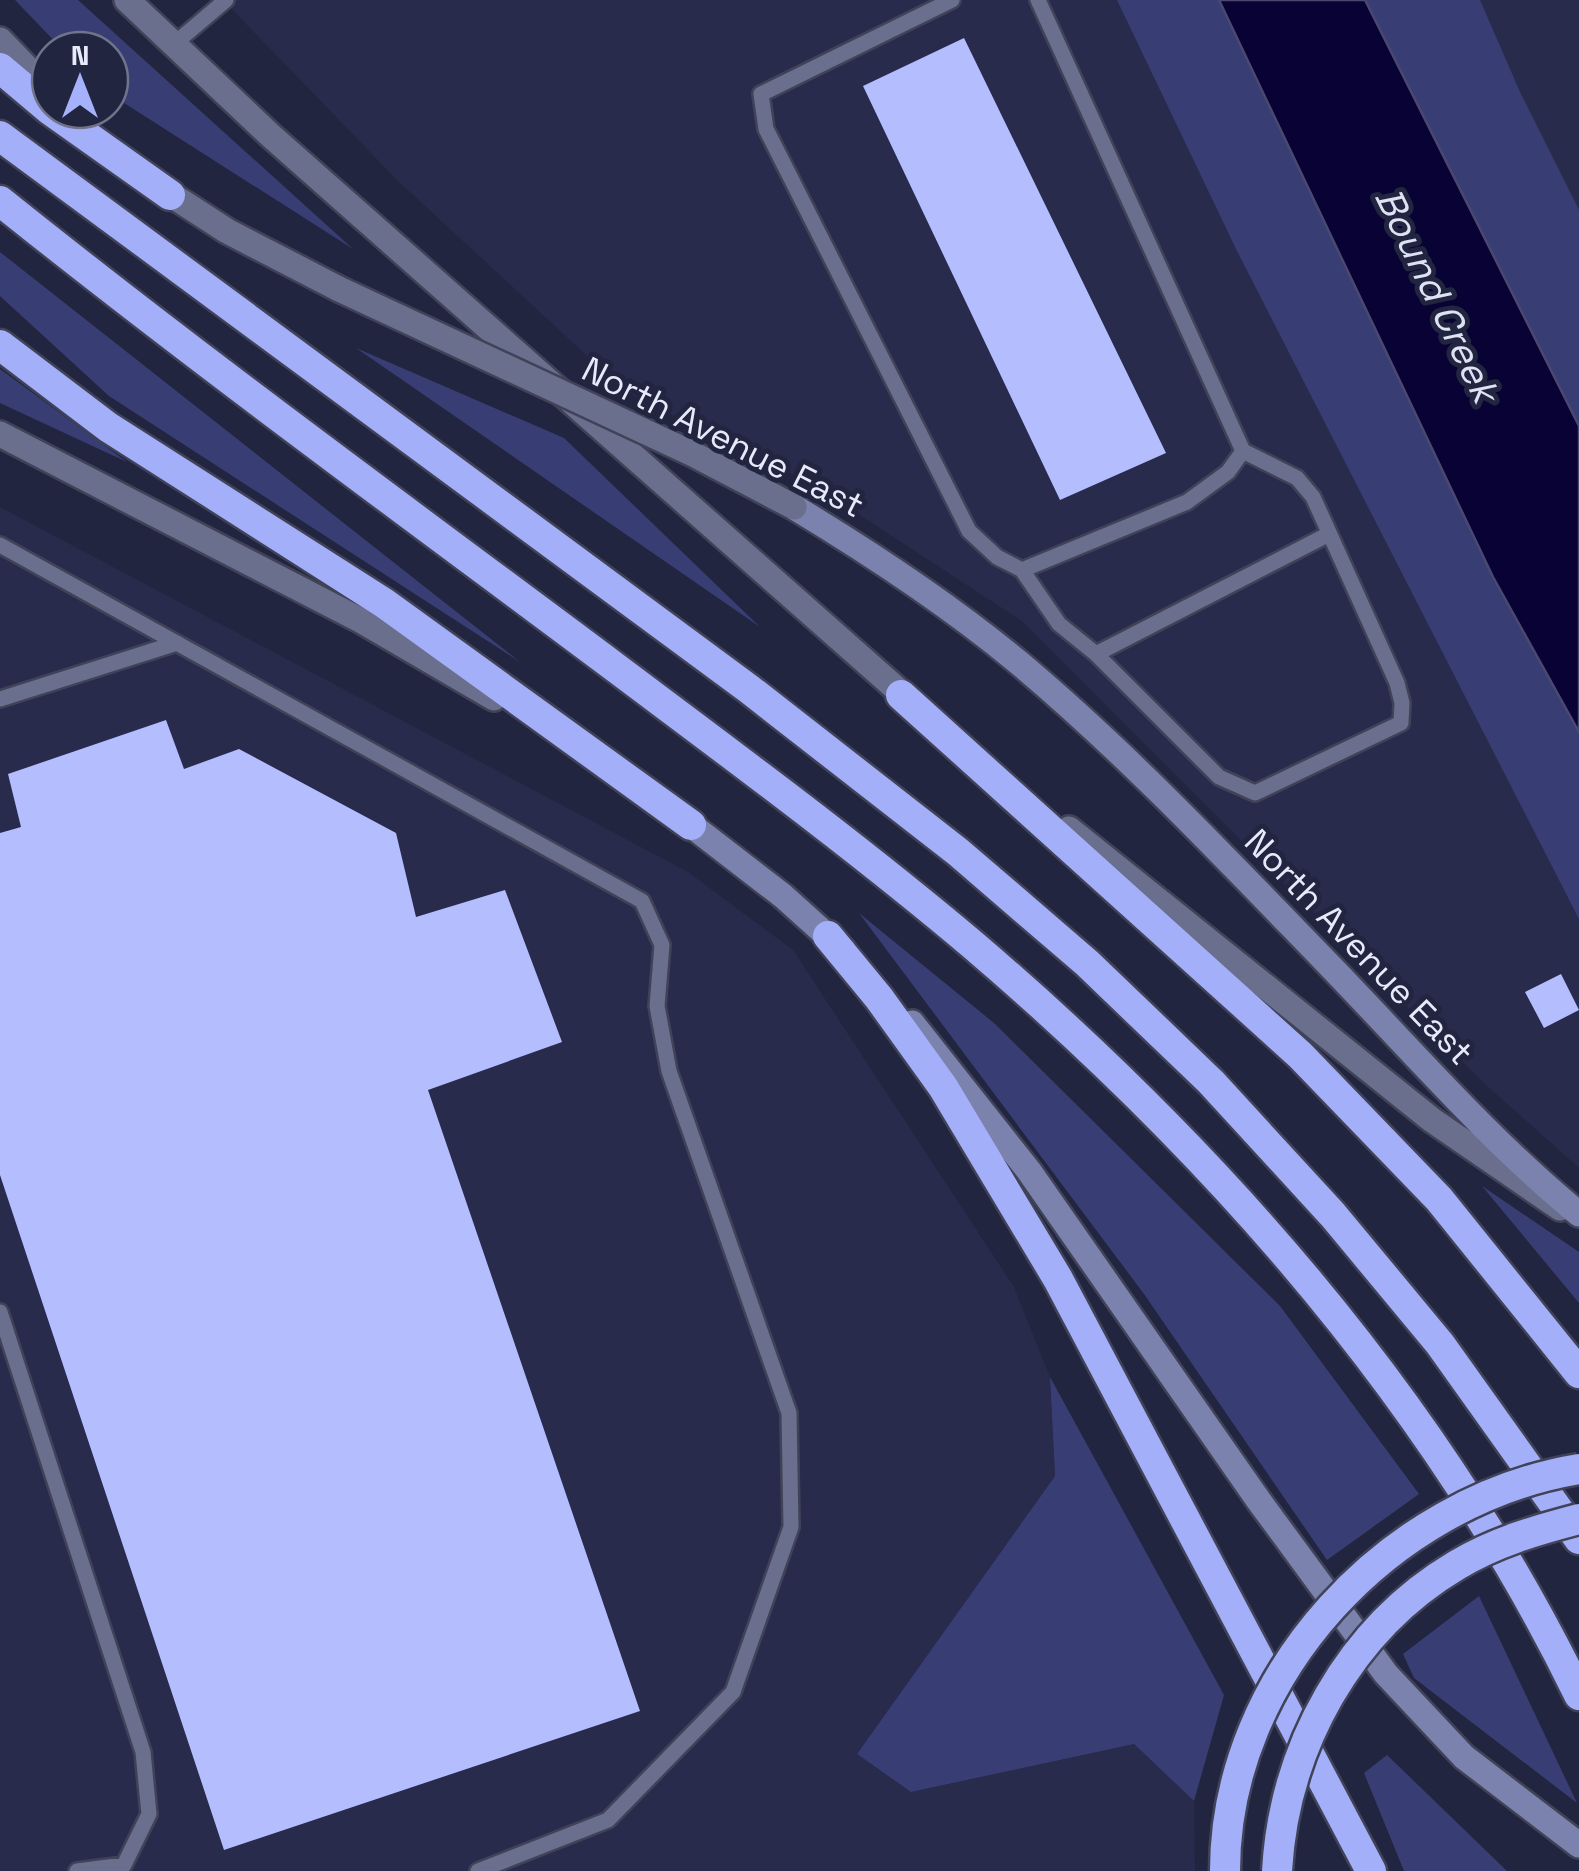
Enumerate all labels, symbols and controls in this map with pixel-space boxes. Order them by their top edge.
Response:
north arrow [30,30,130,130]
text: N [71,37,89,73]
water label: Bound Creek [1364,180,1512,414]
street label: North Avenue East [575,347,871,527]
street label: North Avenue East [1235,820,1483,1074]

